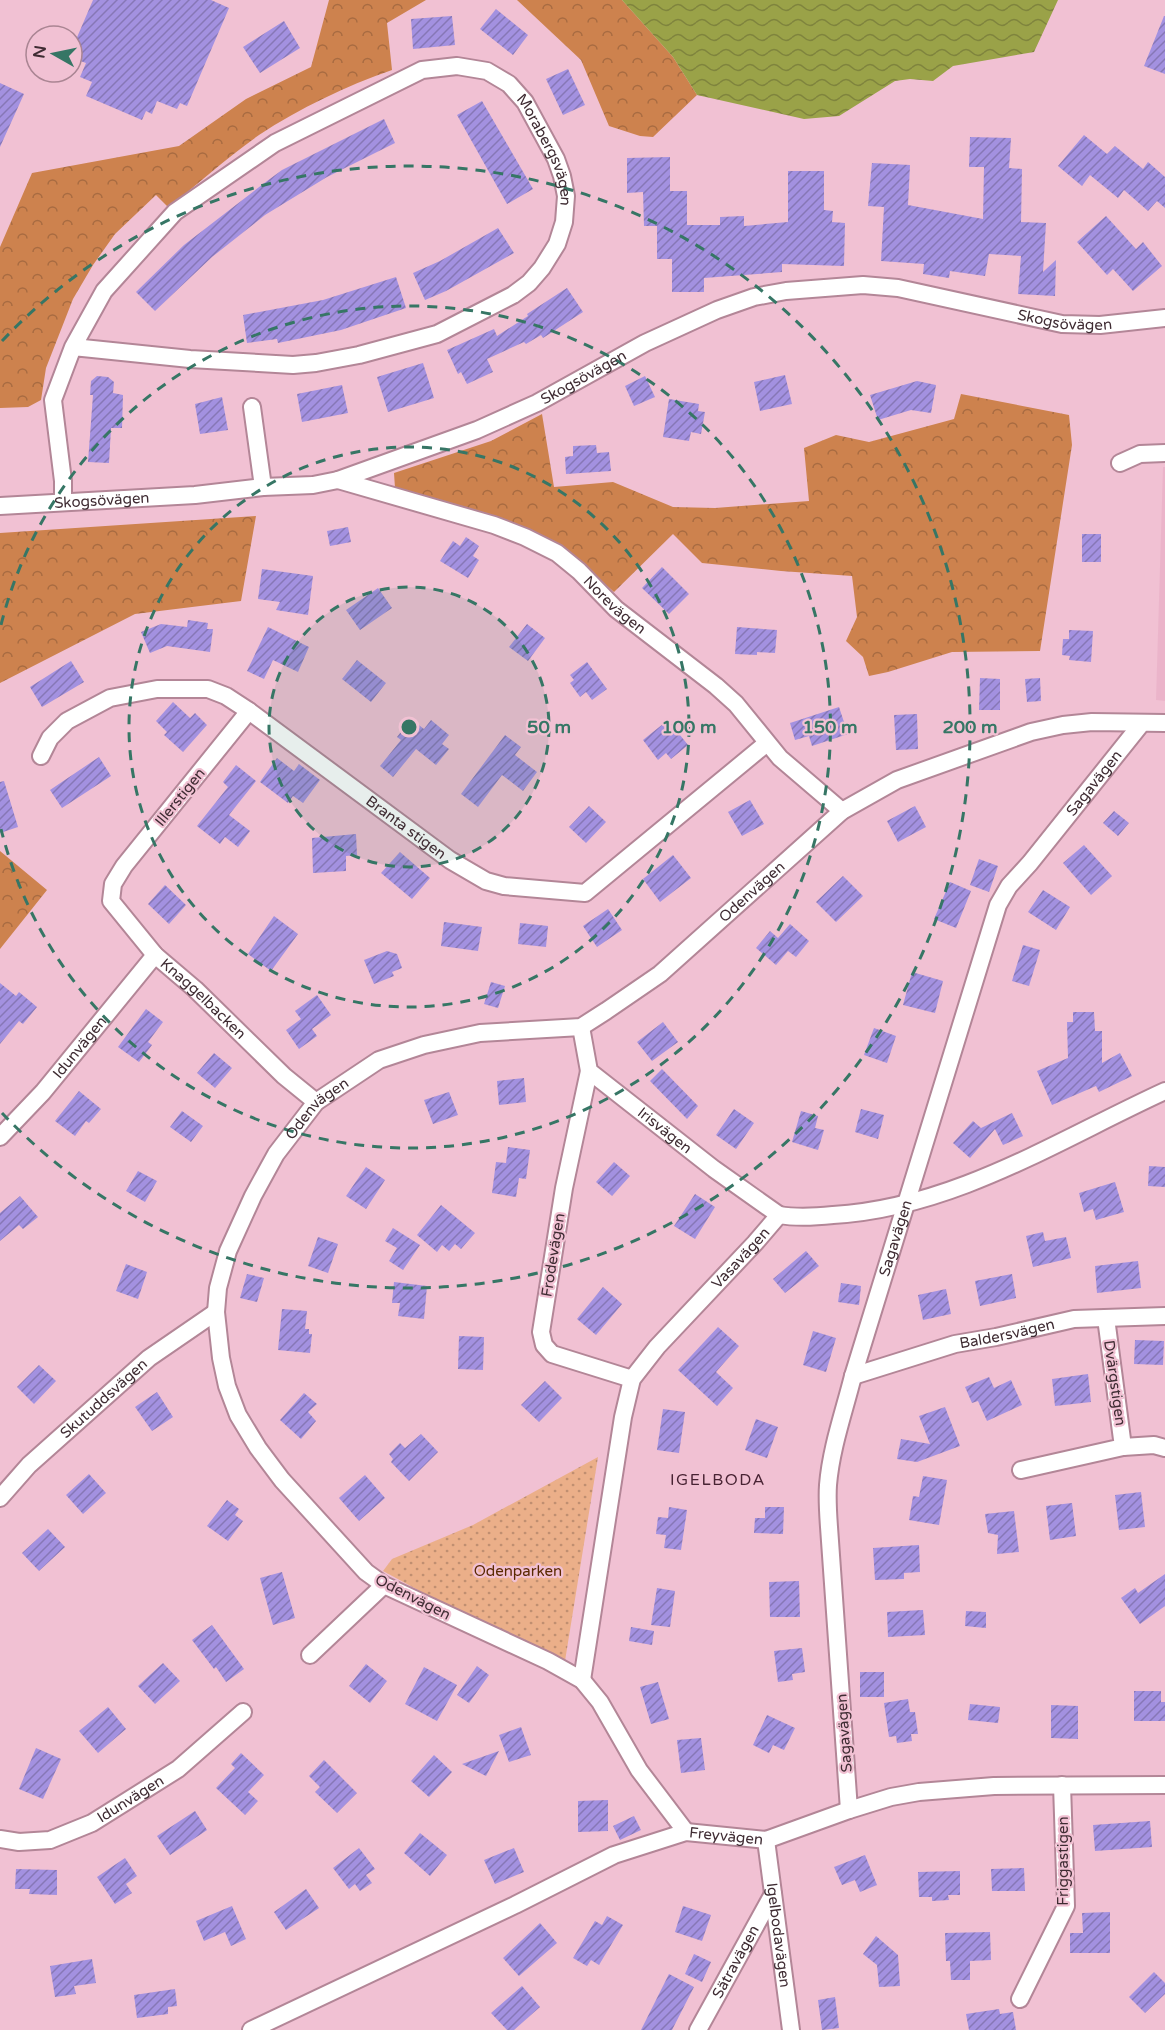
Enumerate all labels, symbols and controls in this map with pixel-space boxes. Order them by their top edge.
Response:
north arrow [24,24,84,84]
text: N [29,44,51,60]
street label: Morabergsvägen [513,90,575,207]
street label: Skogsövägen [1016,305,1113,334]
street label: Skogsövägen [537,346,630,408]
street label: Skogsövägen [54,489,150,512]
street label: Norevägen [580,572,649,638]
text: 50 m [527,716,571,738]
text: 100 m [661,716,717,738]
text: 150 m [802,716,858,738]
text: 200 m [942,716,998,738]
centre of rings [399,717,419,737]
street label: Sagavägen [1062,747,1126,819]
street label: Illerstigen [151,764,209,830]
street label: Branta stigen [362,792,450,863]
street label: Odenvägen [715,858,789,926]
street label: Knaggelbacken [157,954,250,1043]
street label: Idunvägen [49,1013,110,1082]
street label: Odenvägen [281,1074,352,1143]
street label: Irisvägen [634,1104,696,1157]
street label: Sagavägen [875,1198,916,1278]
street label: Frodevägen [537,1212,569,1298]
street label: Vasavägen [708,1224,773,1292]
street label: Baldersvägen [958,1315,1056,1352]
street label: Dvärgstigen [1100,1339,1130,1427]
street label: Skutuddsvägen [56,1355,151,1442]
district label: IGELBODA [670,1470,766,1490]
park label: Odenparken [474,1562,562,1580]
street label: Odenvägen [372,1570,454,1624]
street label: Sagavägen [832,1693,856,1773]
street label: Idunvägen [94,1771,167,1826]
street label: Friggastigen [1054,1816,1072,1906]
street label: Freyvägen [688,1823,764,1849]
street label: Igelbodavägen [763,1882,794,1989]
street label: Sätravägen [708,1922,763,2001]

